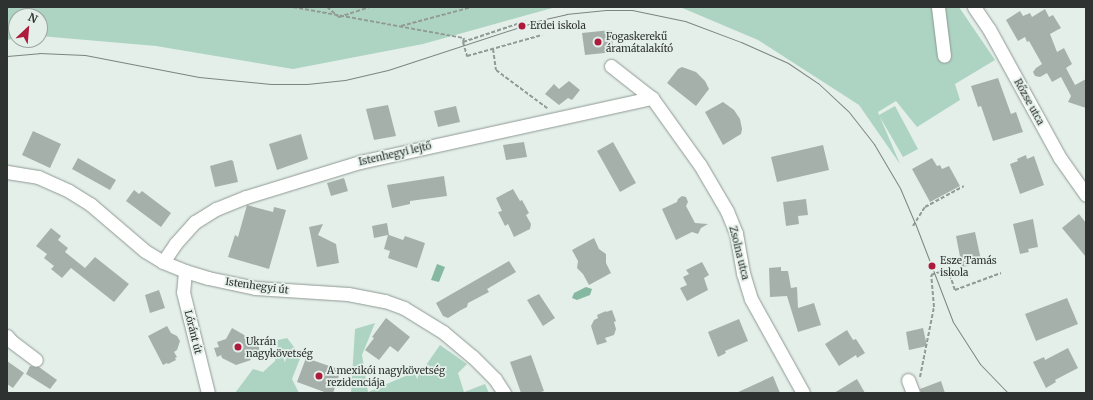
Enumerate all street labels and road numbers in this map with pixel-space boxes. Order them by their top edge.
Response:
street label: Rőzse utca [1011,77,1047,127]
street label: Istenhegyi lejtő [357,140,433,168]
street label: Zsolna utca [727,225,751,281]
street label: Istenhegyi út [225,276,289,296]
street label: Lóránt út [182,309,204,355]

